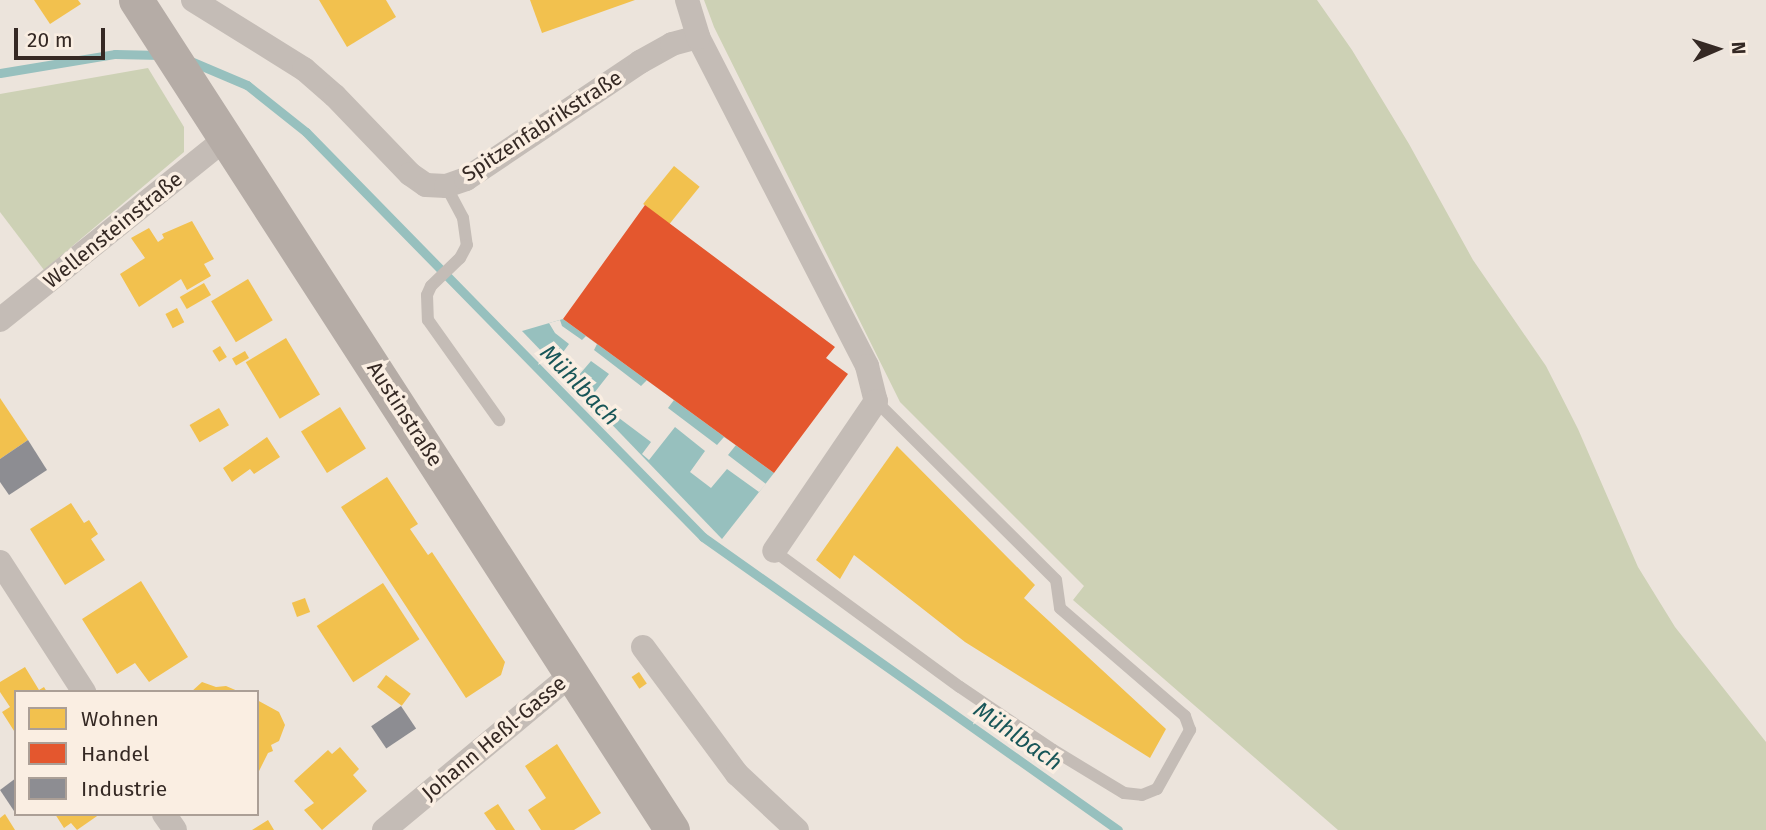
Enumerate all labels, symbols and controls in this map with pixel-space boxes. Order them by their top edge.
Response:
scale bar [18,14,108,58]
north arrow [1682,14,1752,84]
text: 20 m [27,27,73,53]
text: N [1727,41,1750,55]
street label: Spitzenfabrikstraße [457,65,627,187]
street label: Wellensteinstraße [38,166,188,294]
water label: Mühlbach [535,339,625,431]
street label: Austinstraße [362,357,448,471]
street label: Johann Heßl-Gasse [417,670,571,806]
legend [14,690,259,816]
water label: Mühlbach [968,696,1068,776]
text: Wohnen [81,706,159,732]
text: Handel [81,741,149,767]
text: Industrie [81,776,167,802]

